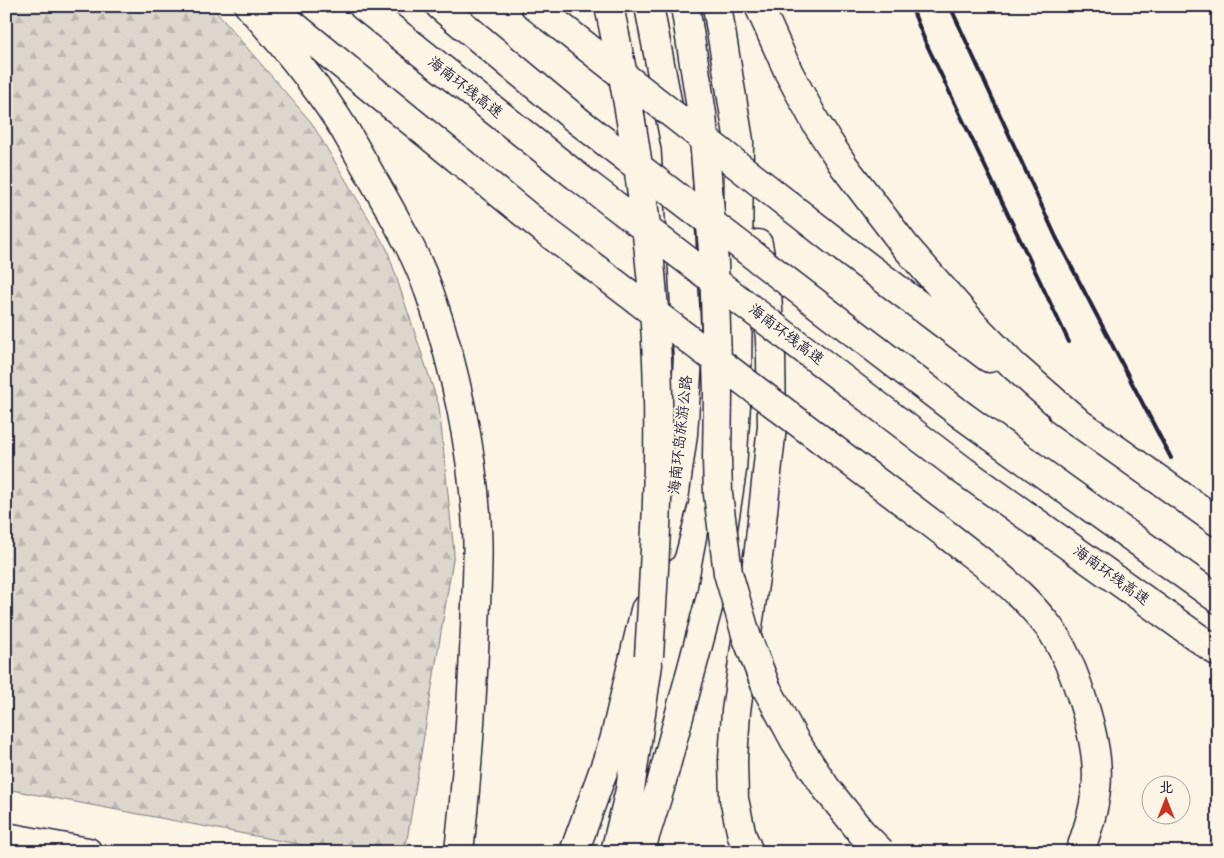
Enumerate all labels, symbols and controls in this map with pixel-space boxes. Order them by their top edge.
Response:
street label: 海南环线高速 [422,51,508,125]
street label: 海南环线高速 [743,298,829,372]
street label: 海南环岛旅游公路 [663,374,699,496]
street label: 海南环线高速 [1068,540,1154,612]
north arrow [1142,776,1192,826]
text: 北 [1159,777,1173,799]

